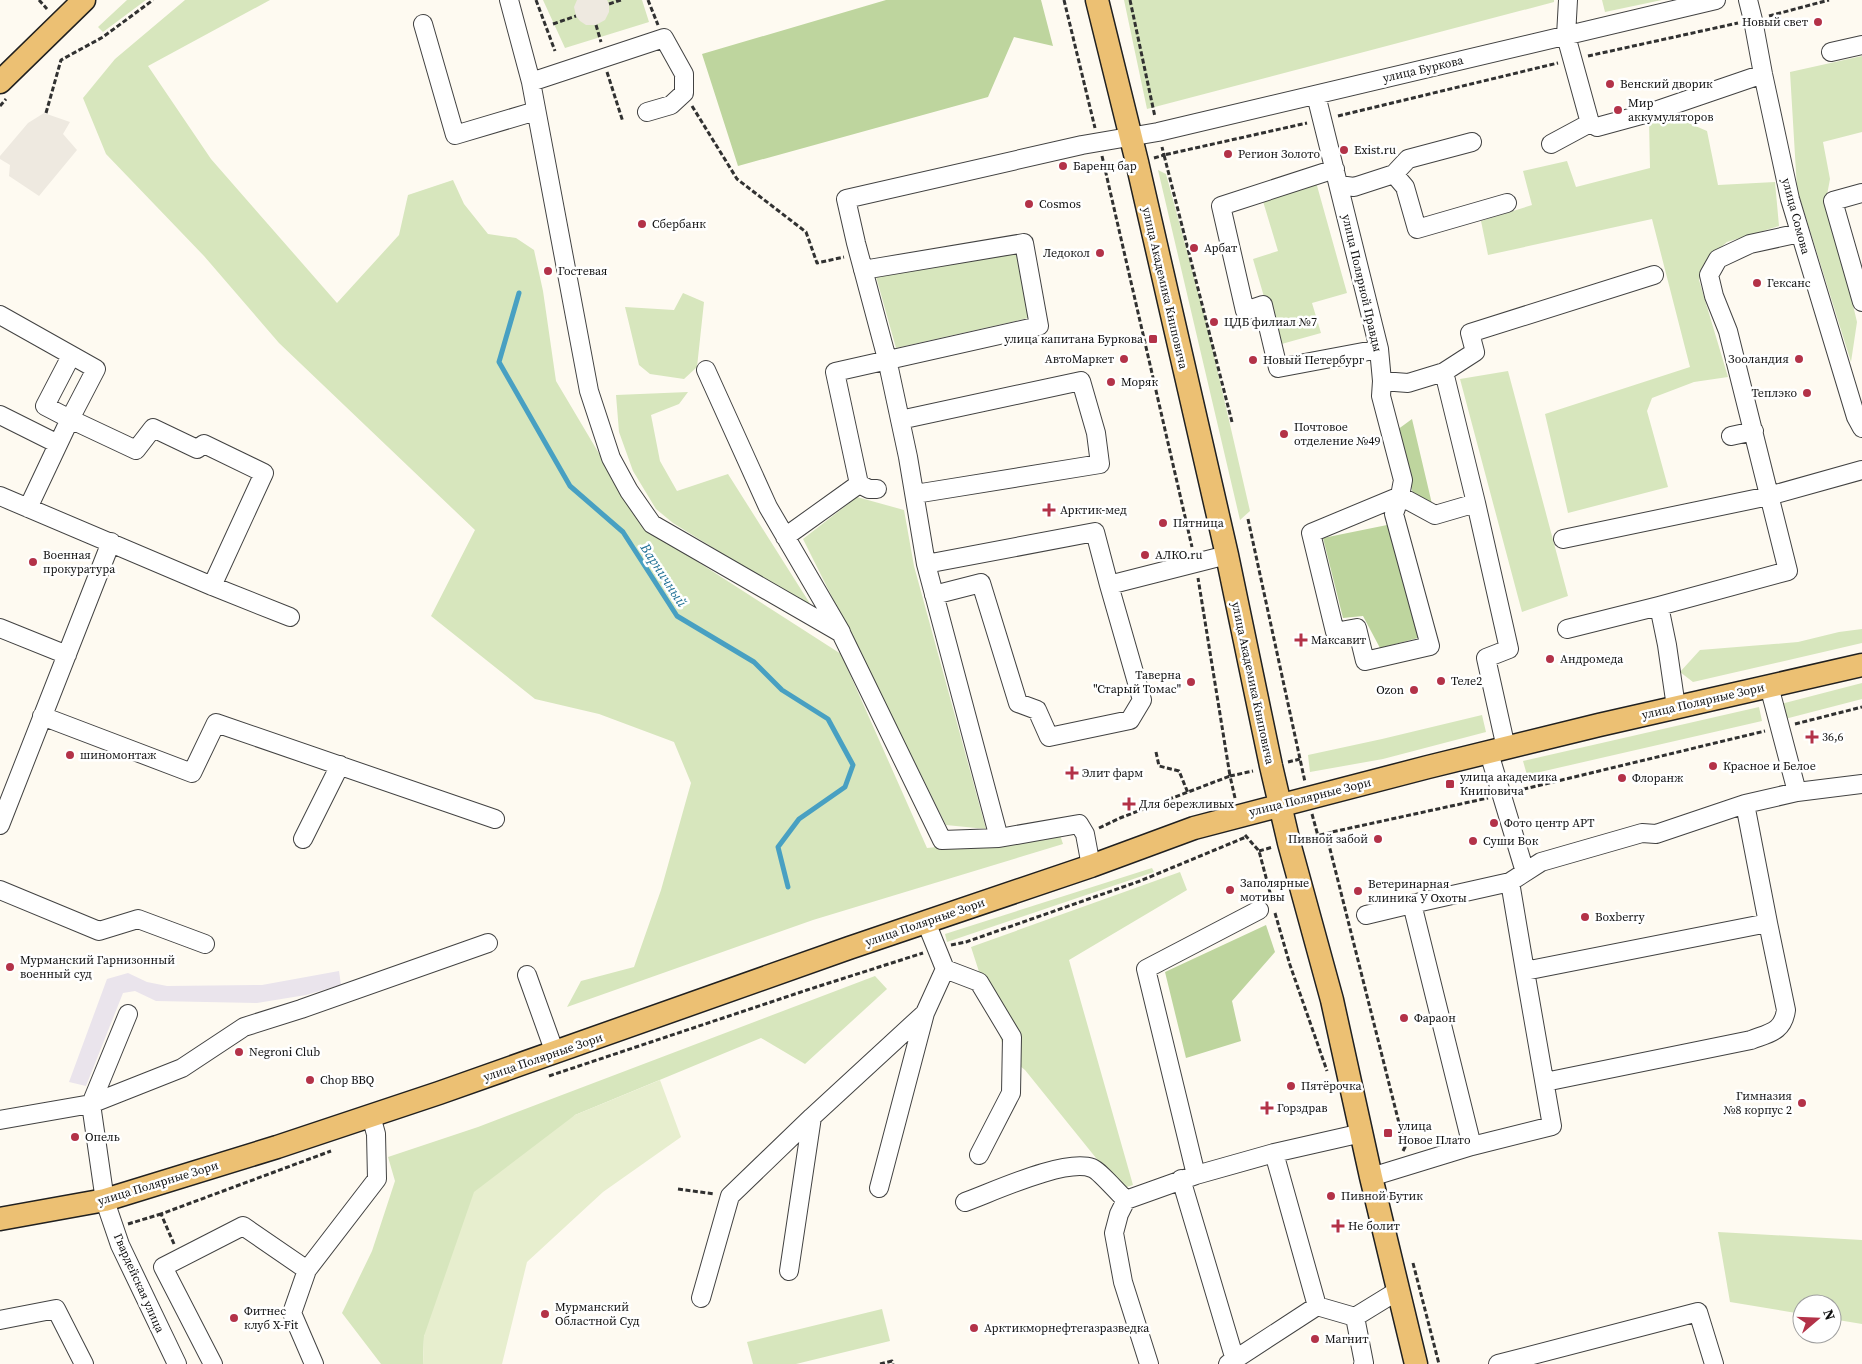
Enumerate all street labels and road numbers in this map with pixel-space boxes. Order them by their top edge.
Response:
street label: улица Буркова [1381,52,1466,86]
street label: улица Сомова [1778,176,1814,257]
street label: улица Академика Книповича [1139,205,1192,371]
street label: улица Полярной Правды [1338,213,1386,353]
street label: улица Академика Книповича [1228,600,1278,767]
street label: улица Полярные Зори [1640,679,1766,723]
street label: улица Полярные Зори [1247,774,1373,820]
street label: улица Полярные Зори [863,894,987,950]
street label: улица Полярные Зори [481,1029,605,1085]
street label: улица Полярные Зори [96,1157,221,1209]
street label: Гвардейская улица [110,1231,168,1336]

